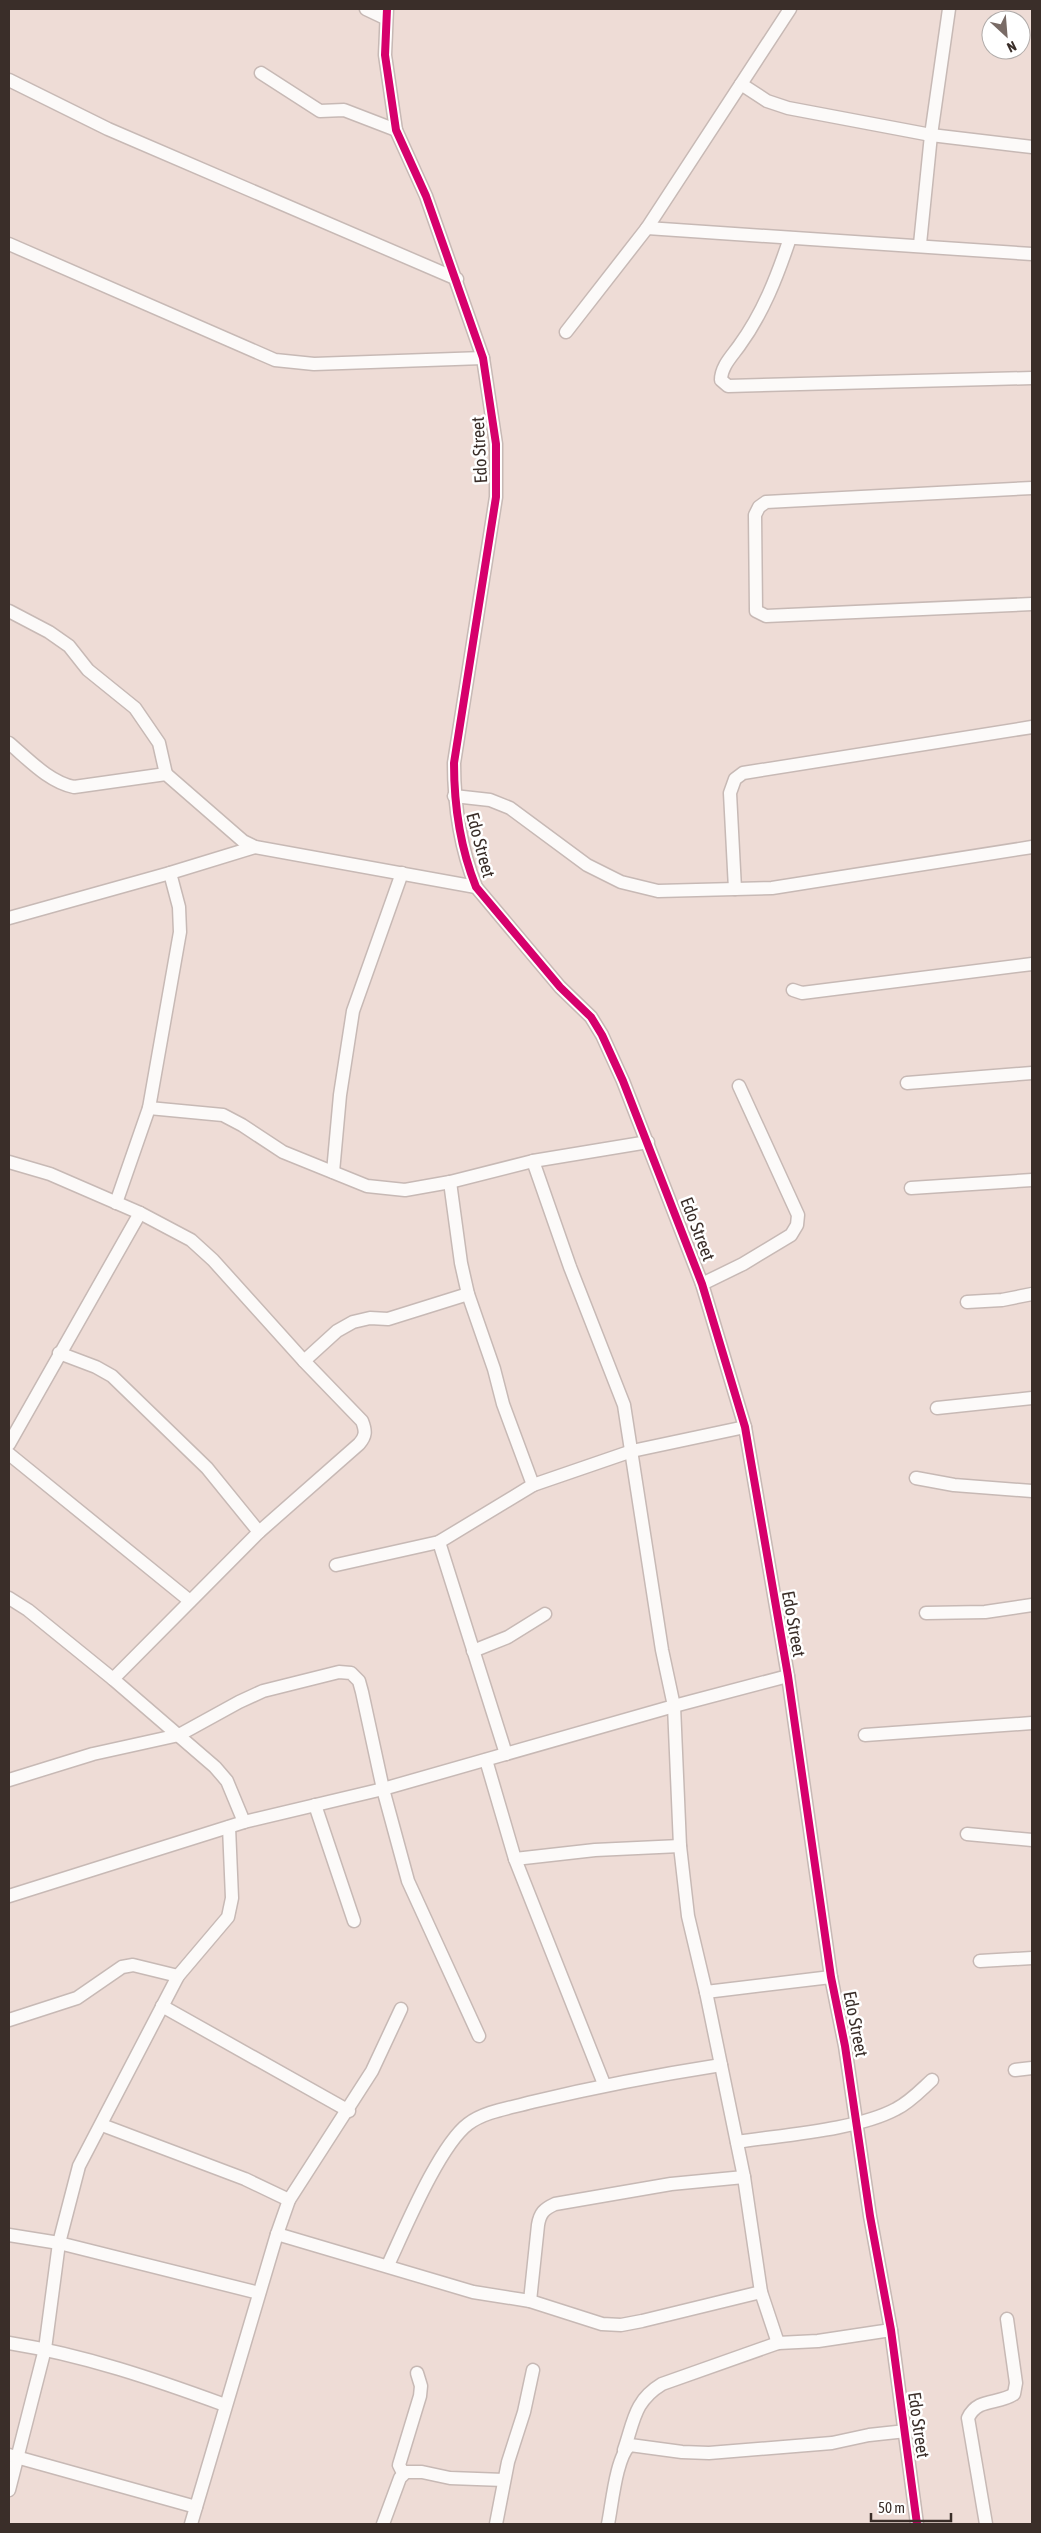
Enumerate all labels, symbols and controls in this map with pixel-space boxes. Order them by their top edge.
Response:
north arrow [981,10,1031,60]
text: N [1004,38,1019,56]
street label: Edo Street [467,416,491,484]
street label: Edo Street [462,810,500,880]
street label: Edo Street [676,1194,720,1264]
street label: Edo Street [778,1589,810,1659]
street label: Edo Street [839,1989,873,2059]
street label: Edo Street [904,2391,934,2459]
scale bar [871,2490,951,2522]
text: 50 m [878,2499,905,2516]

